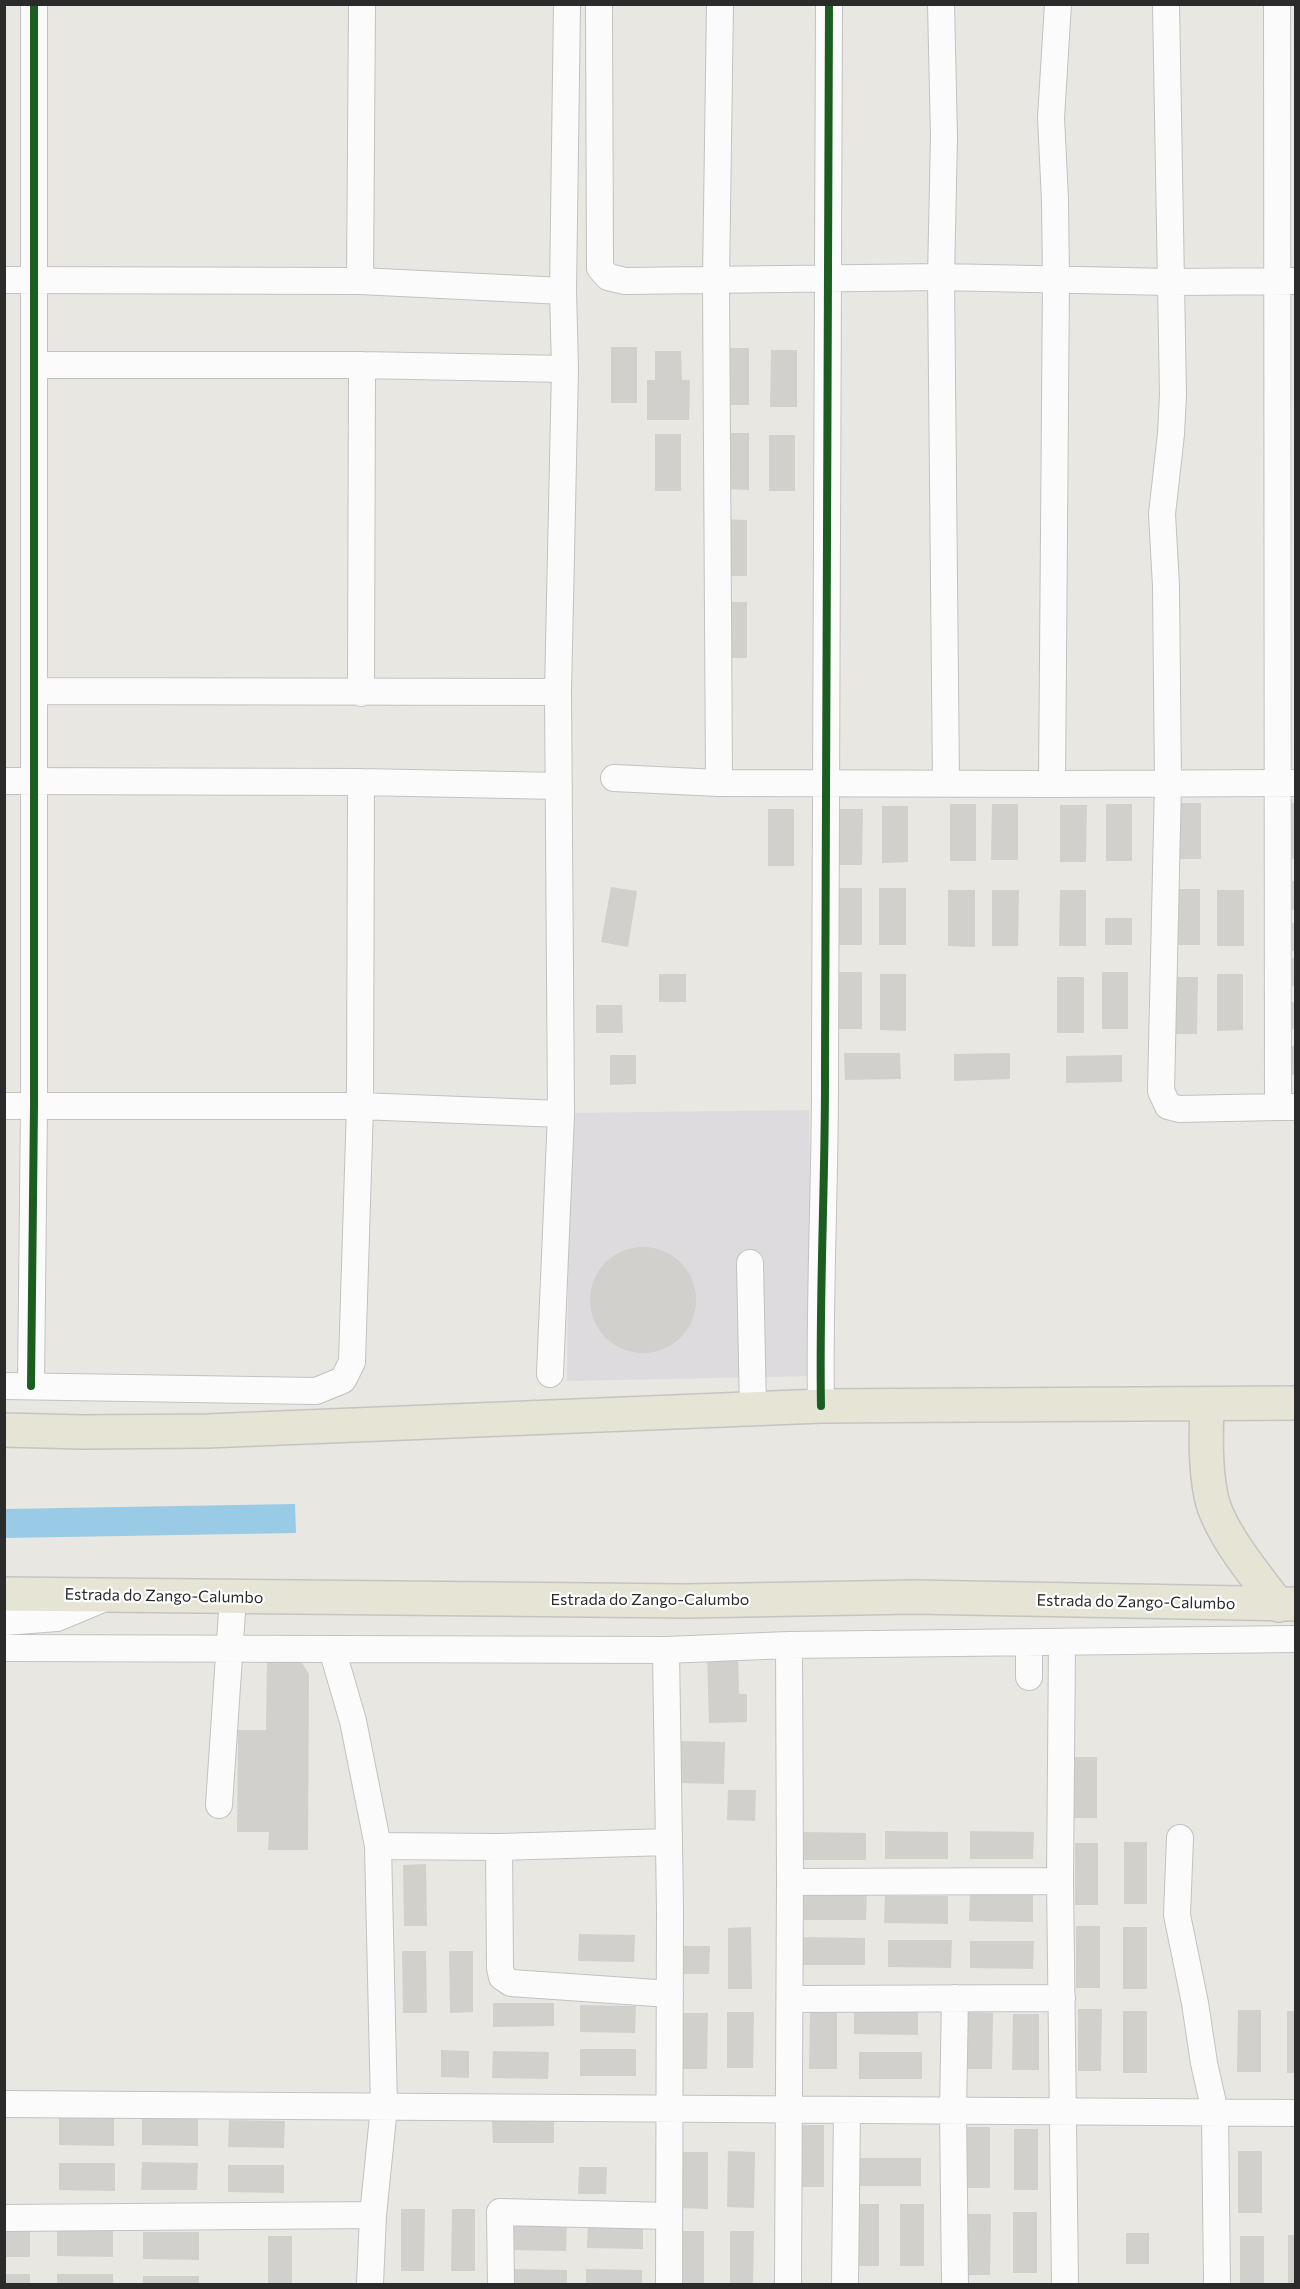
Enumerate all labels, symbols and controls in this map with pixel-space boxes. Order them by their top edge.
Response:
street label: Estrada do Zango-Calumbo [64,1585,264,1607]
street label: Estrada do Zango-Calumbo [551,1590,749,1610]
street label: Estrada do Zango-Calumbo [1036,1591,1236,1613]

